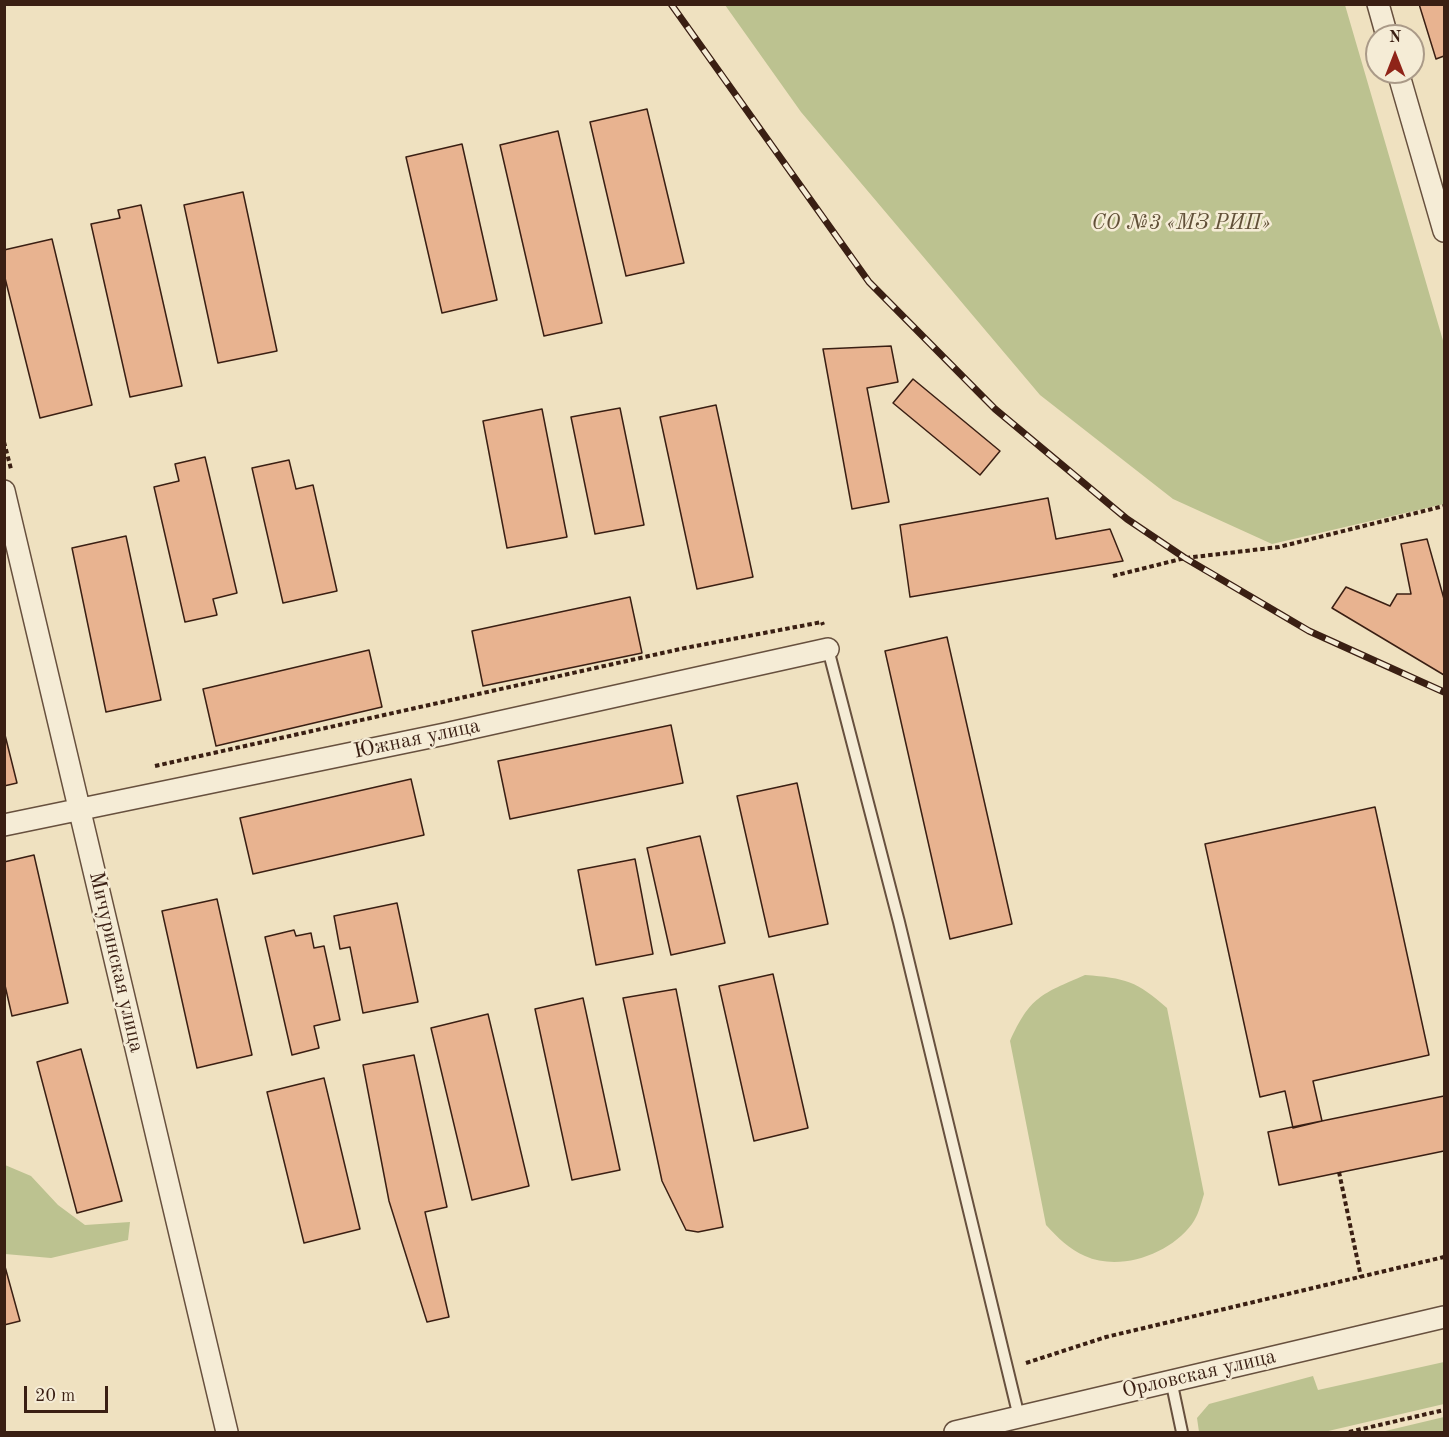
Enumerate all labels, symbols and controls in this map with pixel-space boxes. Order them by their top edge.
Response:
north arrow [1365,24,1425,84]
text: N [1389,30,1401,46]
park label: СО №3 «МЗ РИП» [1092,210,1270,236]
street label: Южная улица [352,713,482,765]
street label: Мичуринская улица [83,869,149,1055]
street label: Орловская улица [1120,1344,1278,1404]
scale bar [27,1374,111,1412]
text: 20 m [35,1387,75,1405]

